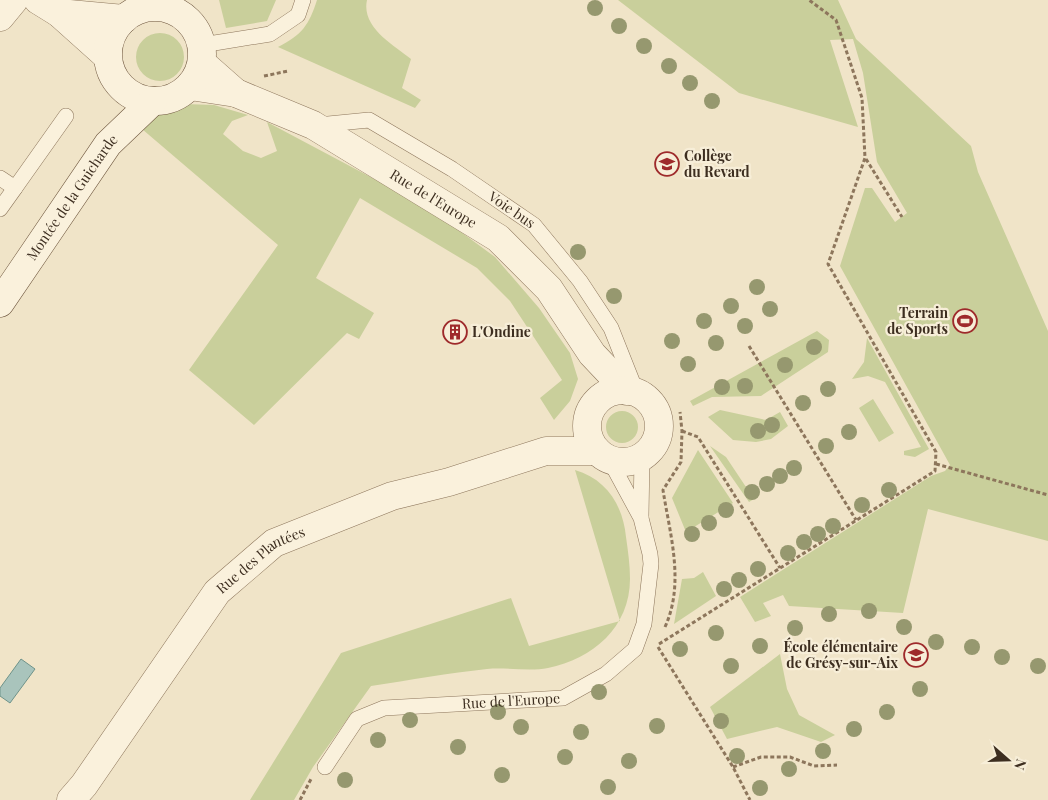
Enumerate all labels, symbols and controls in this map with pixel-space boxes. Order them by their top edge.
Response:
street label: Montée de la Guicharde [22,130,122,264]
place label: Collège du Revard [684,146,750,181]
school or university icon: Collège du Revard [654,151,680,177]
street label: Rue de l'Europe [387,164,481,232]
street label: Voie bus [484,186,539,232]
place label: Terrain de Sports [887,303,948,338]
sports icon: Terrain de Sports [952,308,978,334]
building icon: L'Ondine [442,319,468,345]
place label: L'Ondine [472,322,531,341]
street label: Rue des Plantées [212,522,307,598]
place label: École élémentaire de Grésy-sur-Aix [783,637,898,672]
school or university icon: École élémentaire de Grésy-sur-Aix [903,642,929,668]
street label: Rue de l'Europe [461,688,561,713]
north arrow [983,735,1033,785]
text: N [1010,757,1031,773]

